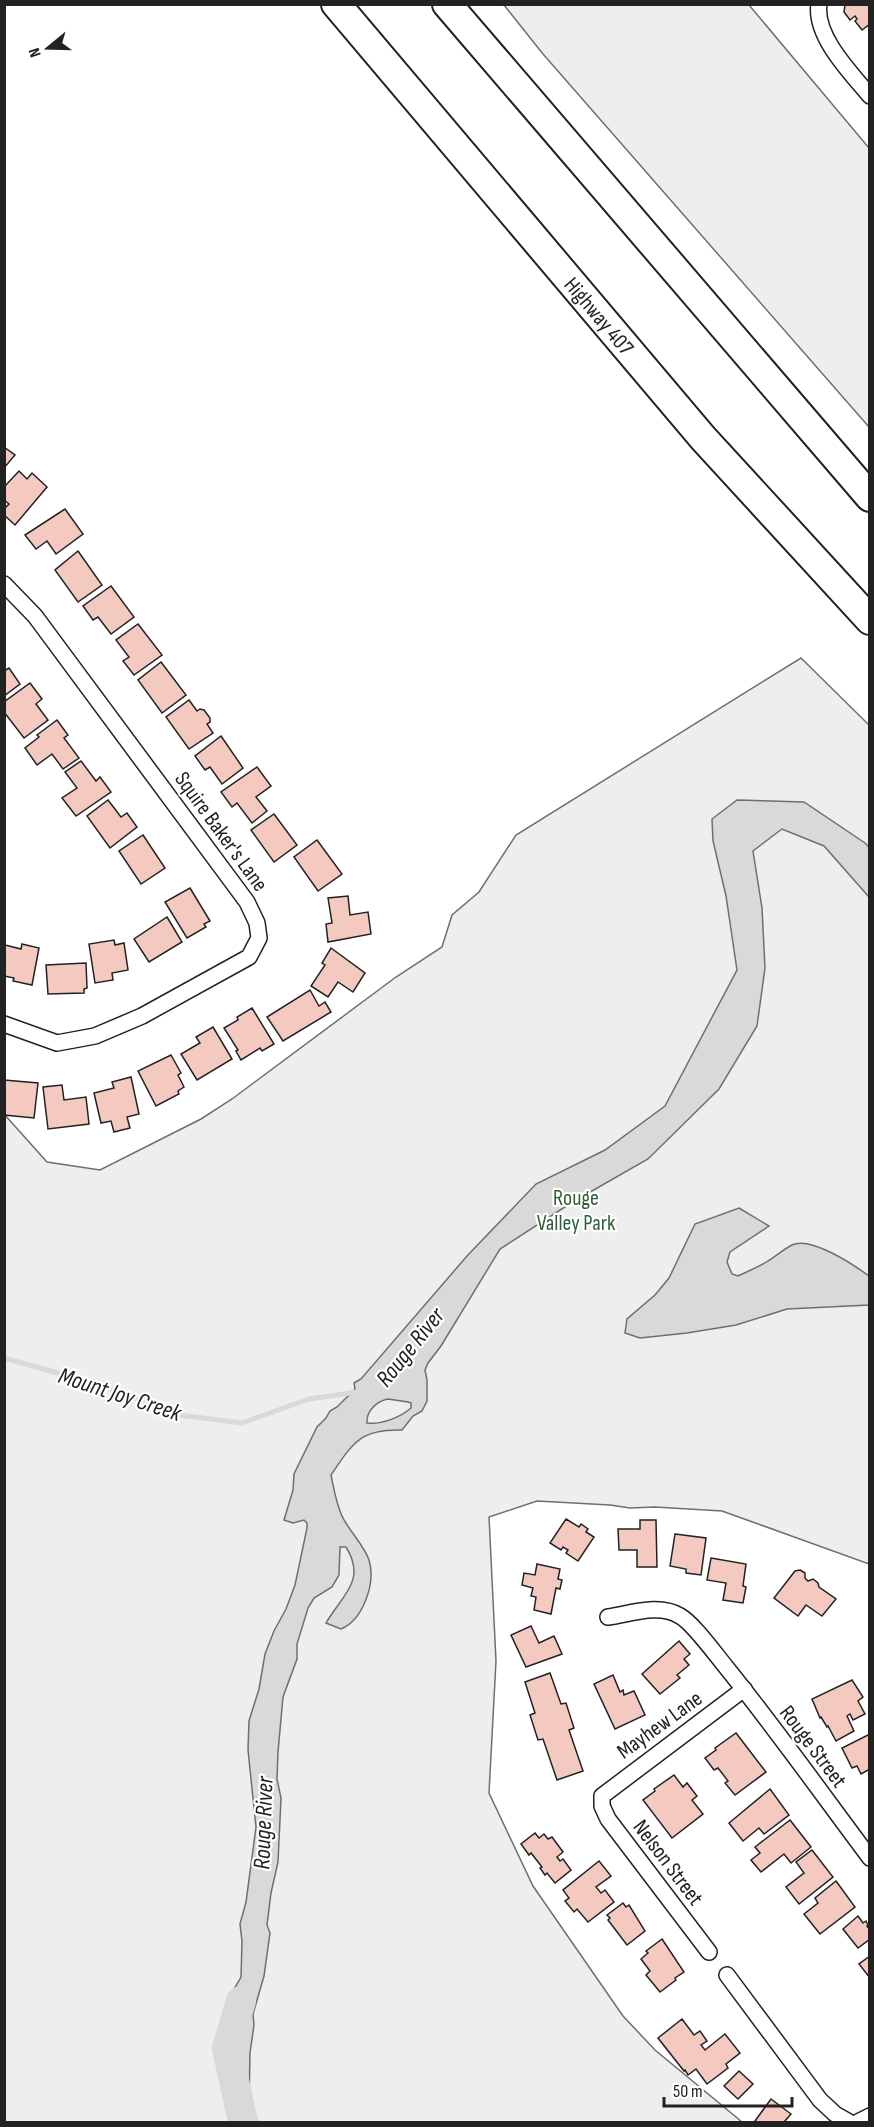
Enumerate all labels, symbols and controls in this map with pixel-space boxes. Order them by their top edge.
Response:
north arrow [18,18,78,78]
text: N [25,45,46,60]
street label: Highway 407 [558,272,639,361]
street label: Squire Baker's Lane [168,767,273,897]
park label: Rouge Valley Park [537,1185,616,1237]
water label: Rouge River [370,1301,452,1393]
water label: Mount Joy Creek [55,1361,186,1428]
street label: Mayhew Lane [612,1685,708,1765]
street label: Rouge Street [773,1701,853,1793]
water label: Rouge River [247,1775,280,1870]
street label: Nelson Street [627,1815,709,1911]
scale bar [664,2070,792,2108]
text: 50 m [673,2081,703,2102]

